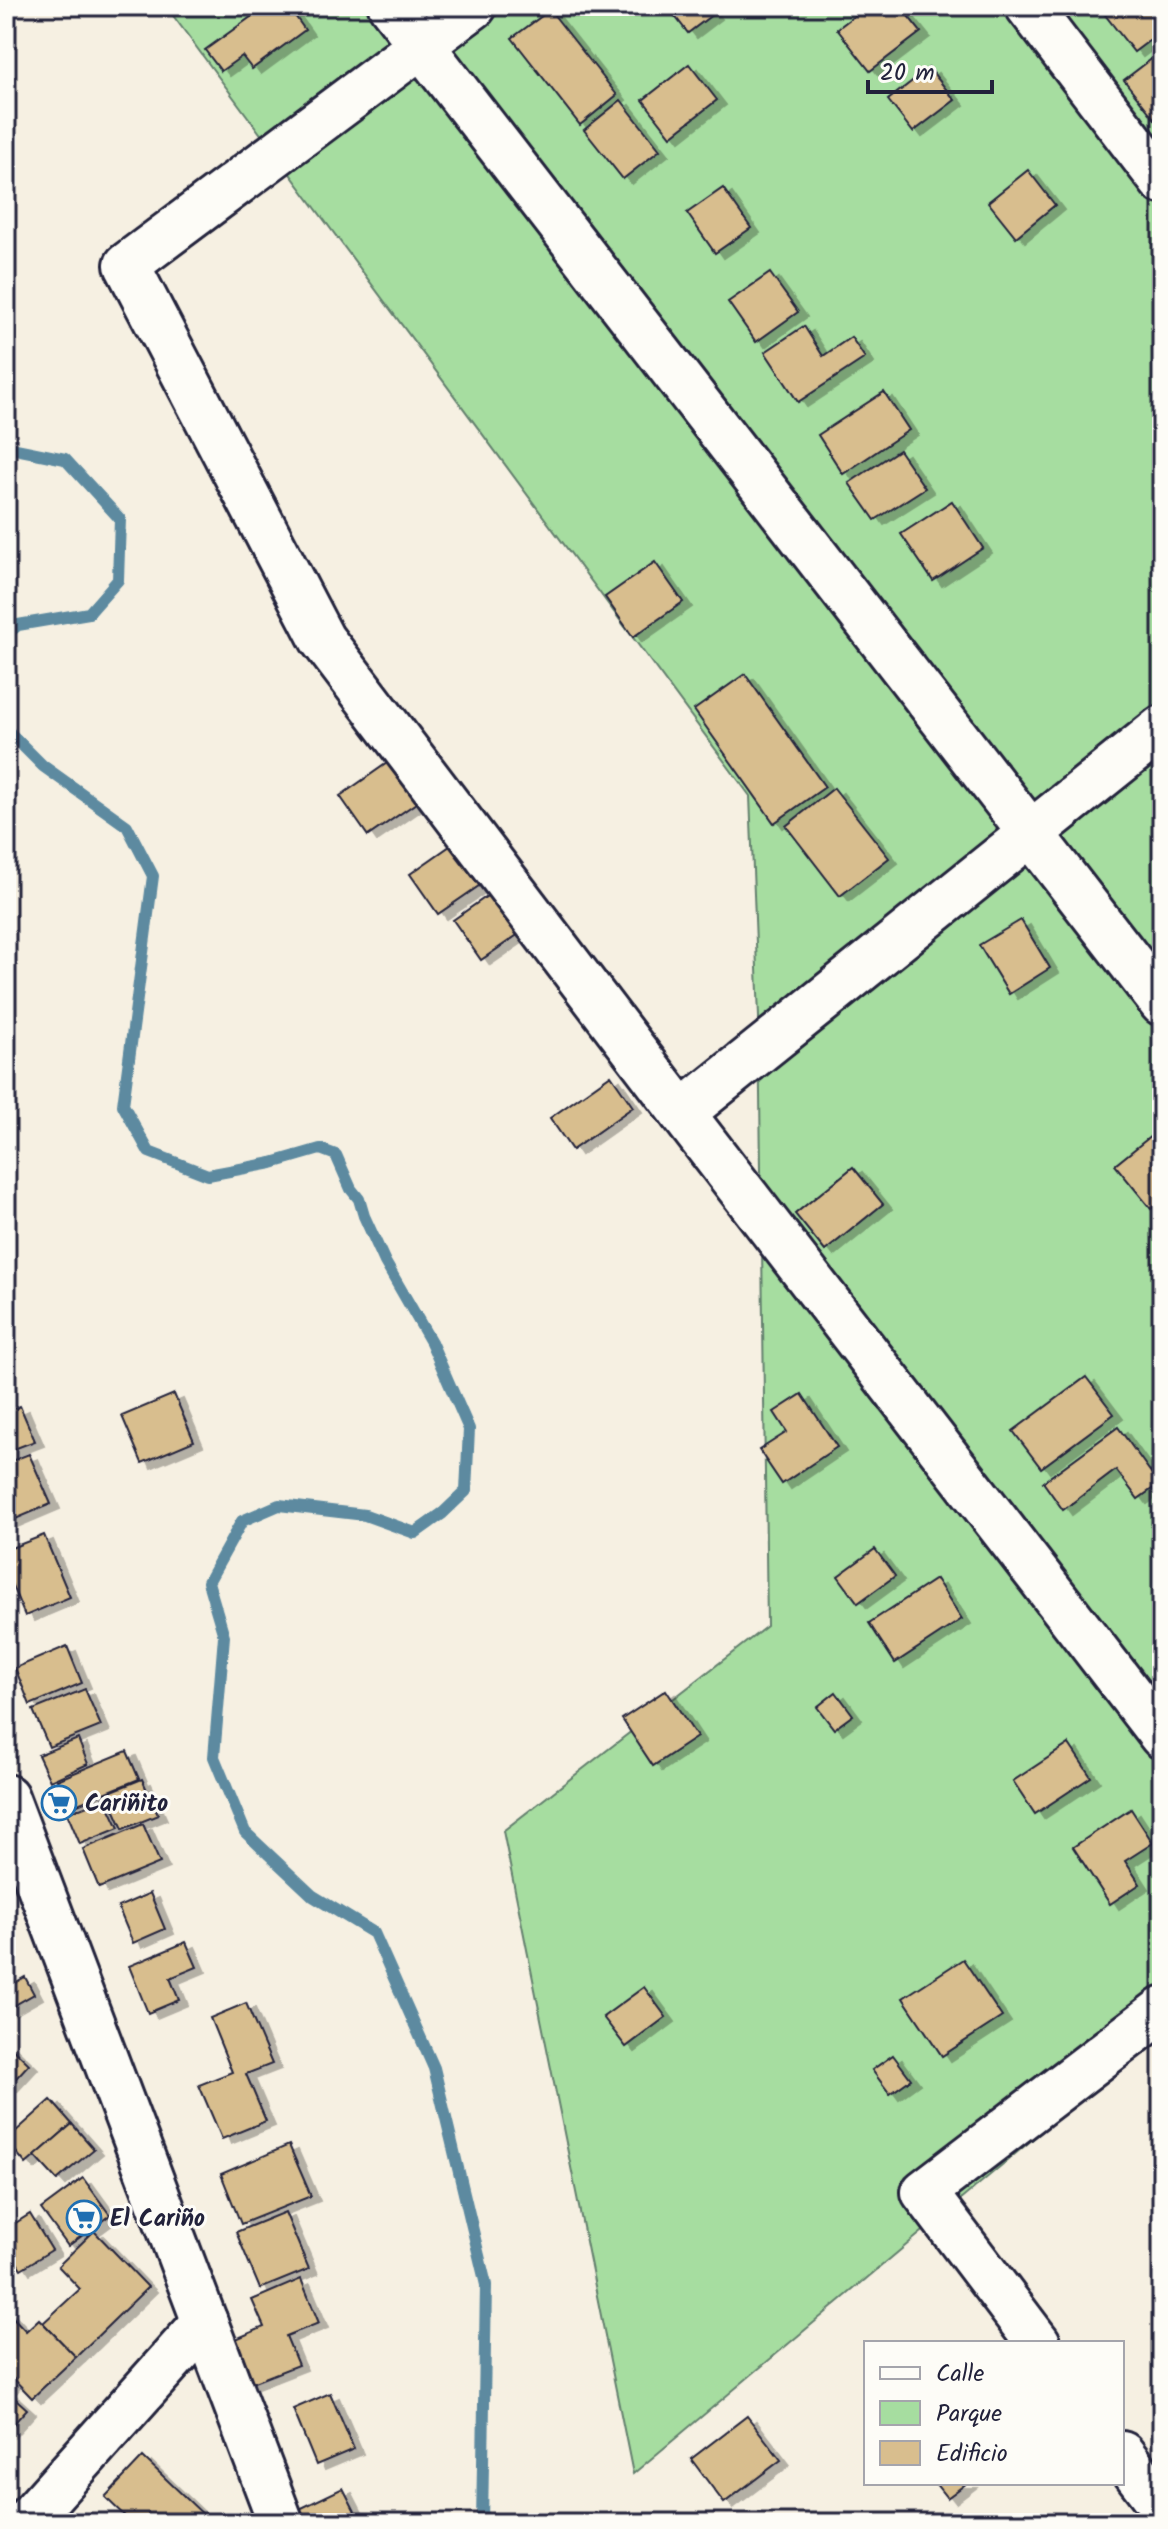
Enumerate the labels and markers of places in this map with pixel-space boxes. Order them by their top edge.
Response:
supermarket icon: Cariñito [40,1784,78,1822]
place label: Cariñito [85,1785,168,1824]
supermarket icon: El Cariño [65,2199,103,2237]
place label: El Cariño [110,2200,205,2239]

